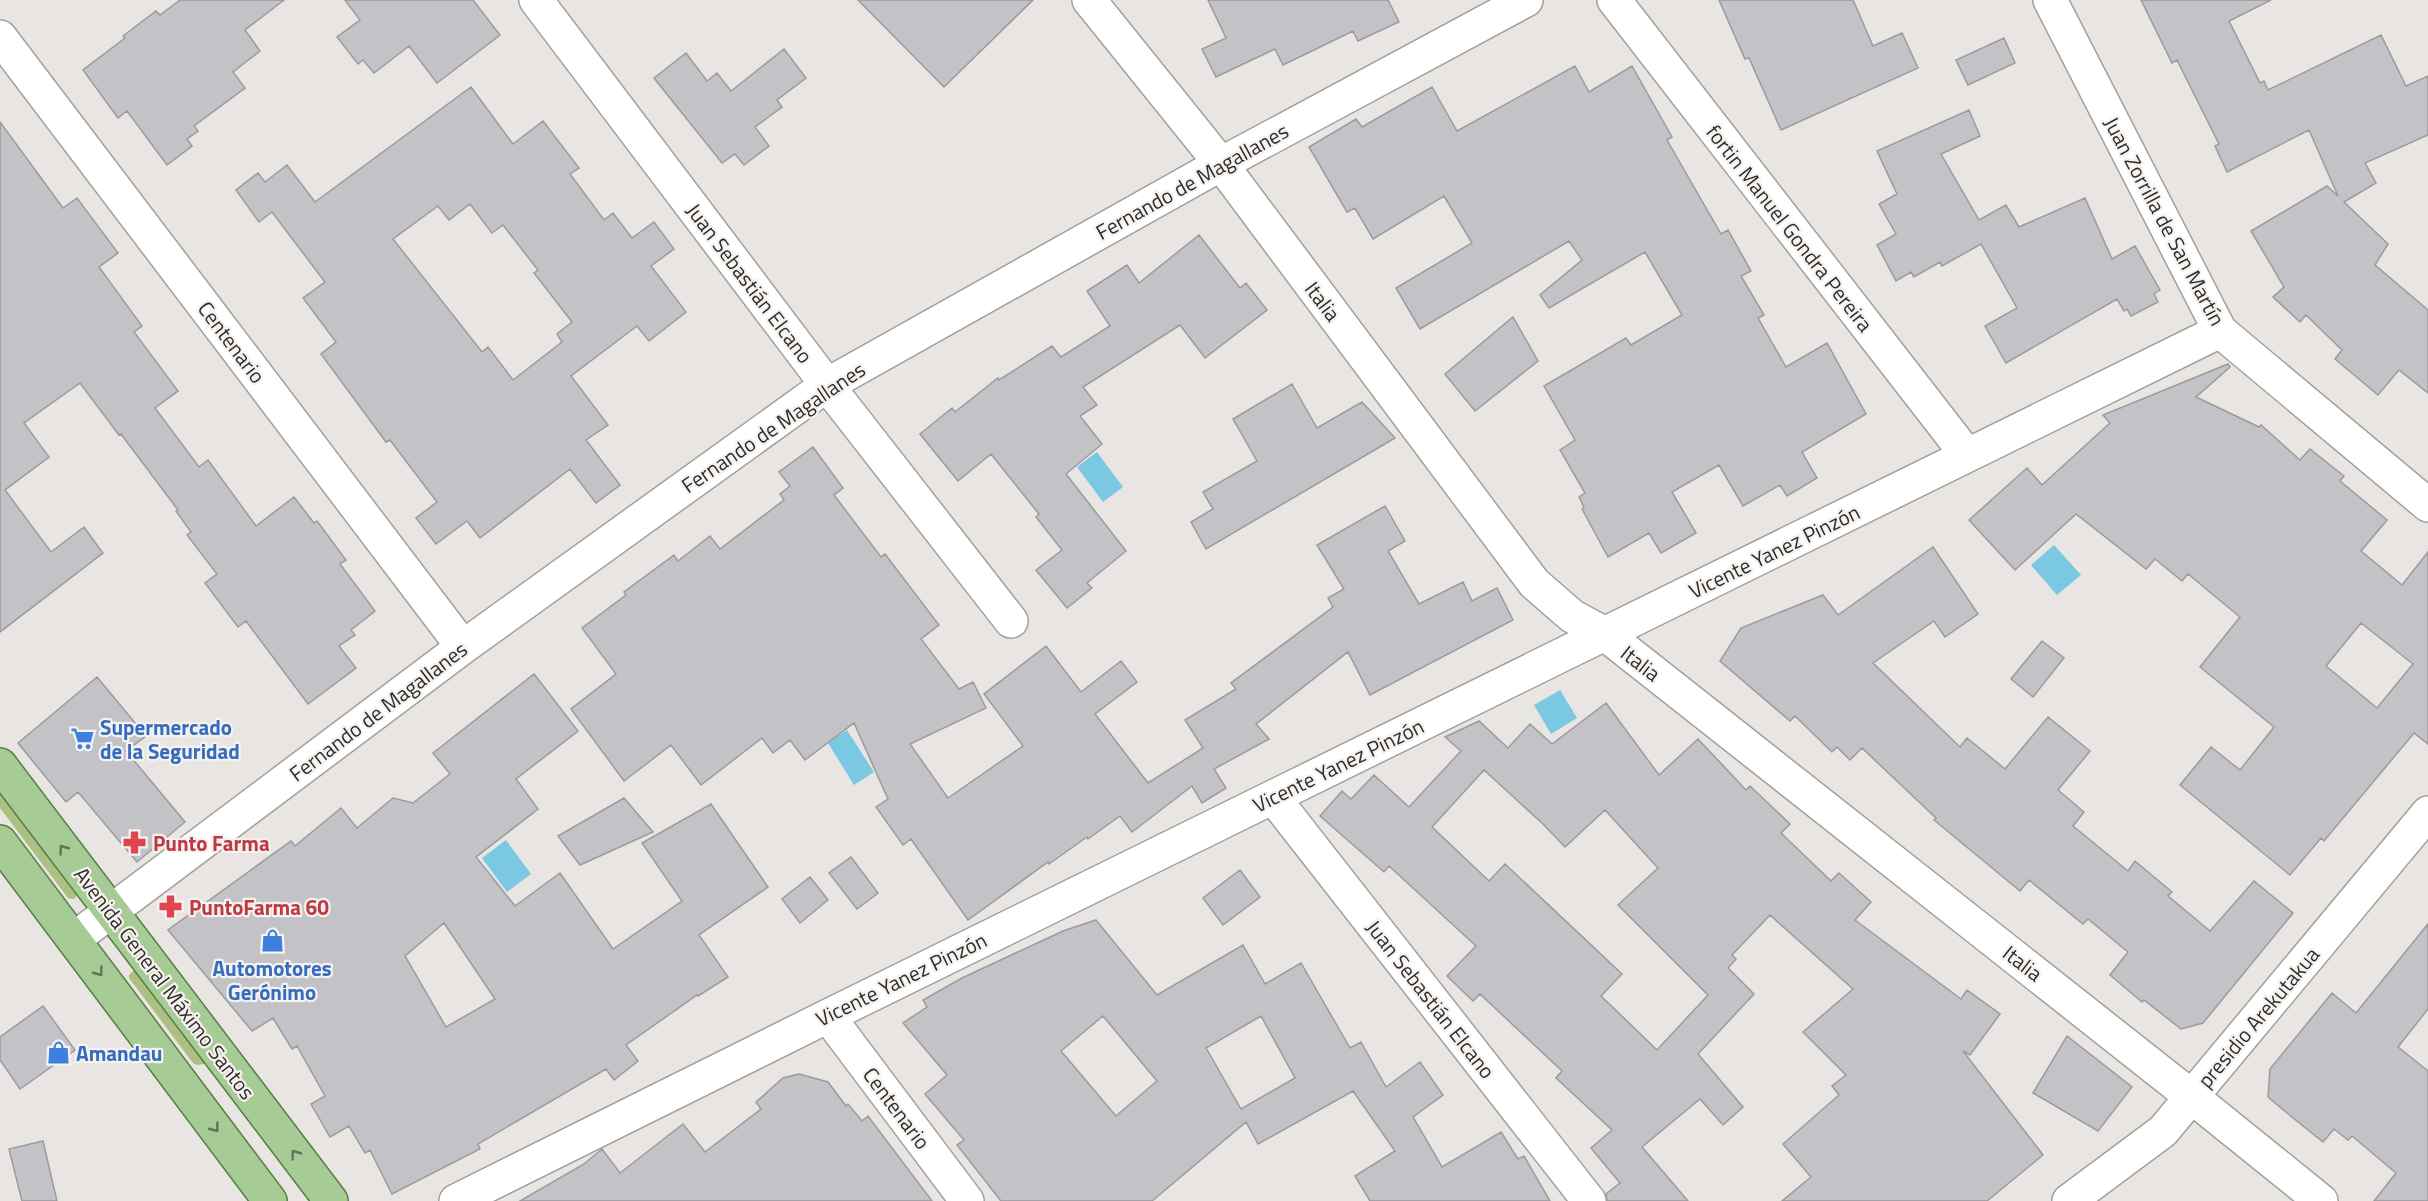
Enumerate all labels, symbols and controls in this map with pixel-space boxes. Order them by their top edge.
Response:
street label: Juan Zorrilla de San Martín [2096,111,2234,331]
street label: Fernando de Magallanes [1090,115,1294,247]
street label: fortin Manuel Gondra Pereira [1699,117,1882,339]
street label: Juan Sebastián Elcano [679,196,821,370]
street label: Italia [1297,274,1349,328]
street label: Centenario [190,294,274,390]
street label: Fernando de Magallanes [674,353,872,501]
street label: Vicente Yanez Pinzón [1683,496,1865,606]
street label: Fernando de Magallanes [282,633,474,789]
street label: Italia [1614,637,1668,689]
street label: Vicente Yanez Pinzón [1247,710,1429,820]
place label: Supermercado de la Seguridad [100,711,240,767]
supermarket icon: Supermercado de la Seguridad [69,726,95,752]
place label: Punto Farma [153,827,270,859]
pharmacy icon: Punto Farma [122,830,148,856]
one-way arrow [59,844,70,855]
street label: Avenida General Máximo Santos [67,860,263,1106]
place label: PuntoFarma 60 [189,891,329,923]
pharmacy icon: PuntoFarma 60 [158,894,184,920]
street label: Juan Sebastián Elcano [1359,913,1503,1085]
street label: Vicente Yanez Pinzón [810,924,992,1034]
shop icon: Automotores Gerónimo [259,927,285,953]
street label: Italia [1996,937,2050,989]
street label: presidio Arekutakua [2189,939,2327,1095]
place label: Automotores Gerónimo [212,952,332,1008]
one-way arrow [92,966,103,977]
place label: Amandau [76,1037,162,1069]
shop icon: Amandau [45,1040,71,1066]
street label: Centenario [855,1060,939,1156]
one-way arrow [208,1122,219,1133]
one-way arrow [292,1150,303,1161]

